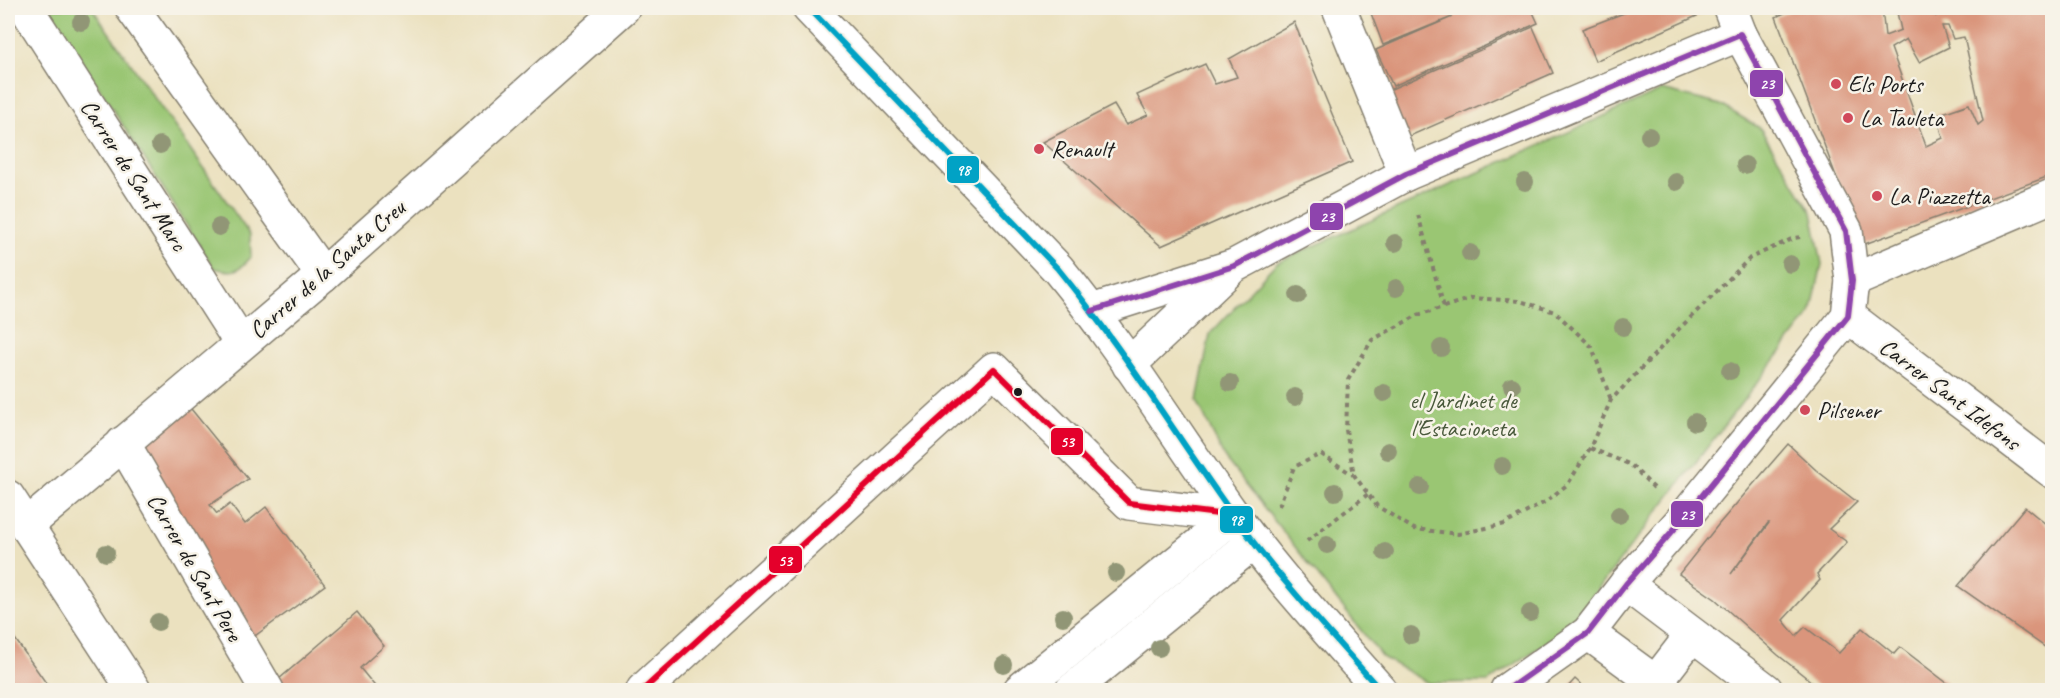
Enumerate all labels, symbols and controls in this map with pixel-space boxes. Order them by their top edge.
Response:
line badge: 23 [1749,69,1784,98]
place label: Els Ports [1848,69,1924,99]
text: 23 [1760,74,1776,94]
marker: Els Ports [1829,77,1843,91]
street label: Carrer de Sant Marc [74,94,195,258]
place label: La Tauleta [1860,103,1944,133]
marker: La Tauleta [1841,111,1855,125]
place label: Renault [1051,134,1116,164]
marker: Renault [1032,142,1046,156]
line badge: 98 [946,155,980,184]
text: 98 [956,160,972,180]
place label: La Piazzetta [1889,181,1991,211]
marker: La Piazzetta [1870,189,1884,203]
street label: Carrer de la Santa Creu [243,192,413,345]
line badge: 23 [1309,202,1344,231]
text: 23 [1320,207,1336,227]
street label: Carrer Sant Idefons [1874,331,2028,458]
park label: el Jardinet de l'Estacioneta [1409,385,1519,443]
unlabelled marker [1012,386,1024,398]
place label: Pilsener [1817,395,1883,425]
marker: Pilsener [1798,403,1812,417]
line badge: 53 [1050,427,1084,456]
text: 53 [1060,432,1076,452]
street label: Carrer de Sant Pere [141,488,251,648]
line badge: 23 [1670,500,1704,528]
line badge: 98 [1219,505,1254,534]
text: 23 [1680,505,1696,525]
text: 98 [1229,510,1245,530]
line badge: 53 [768,545,803,574]
text: 53 [778,551,794,571]

